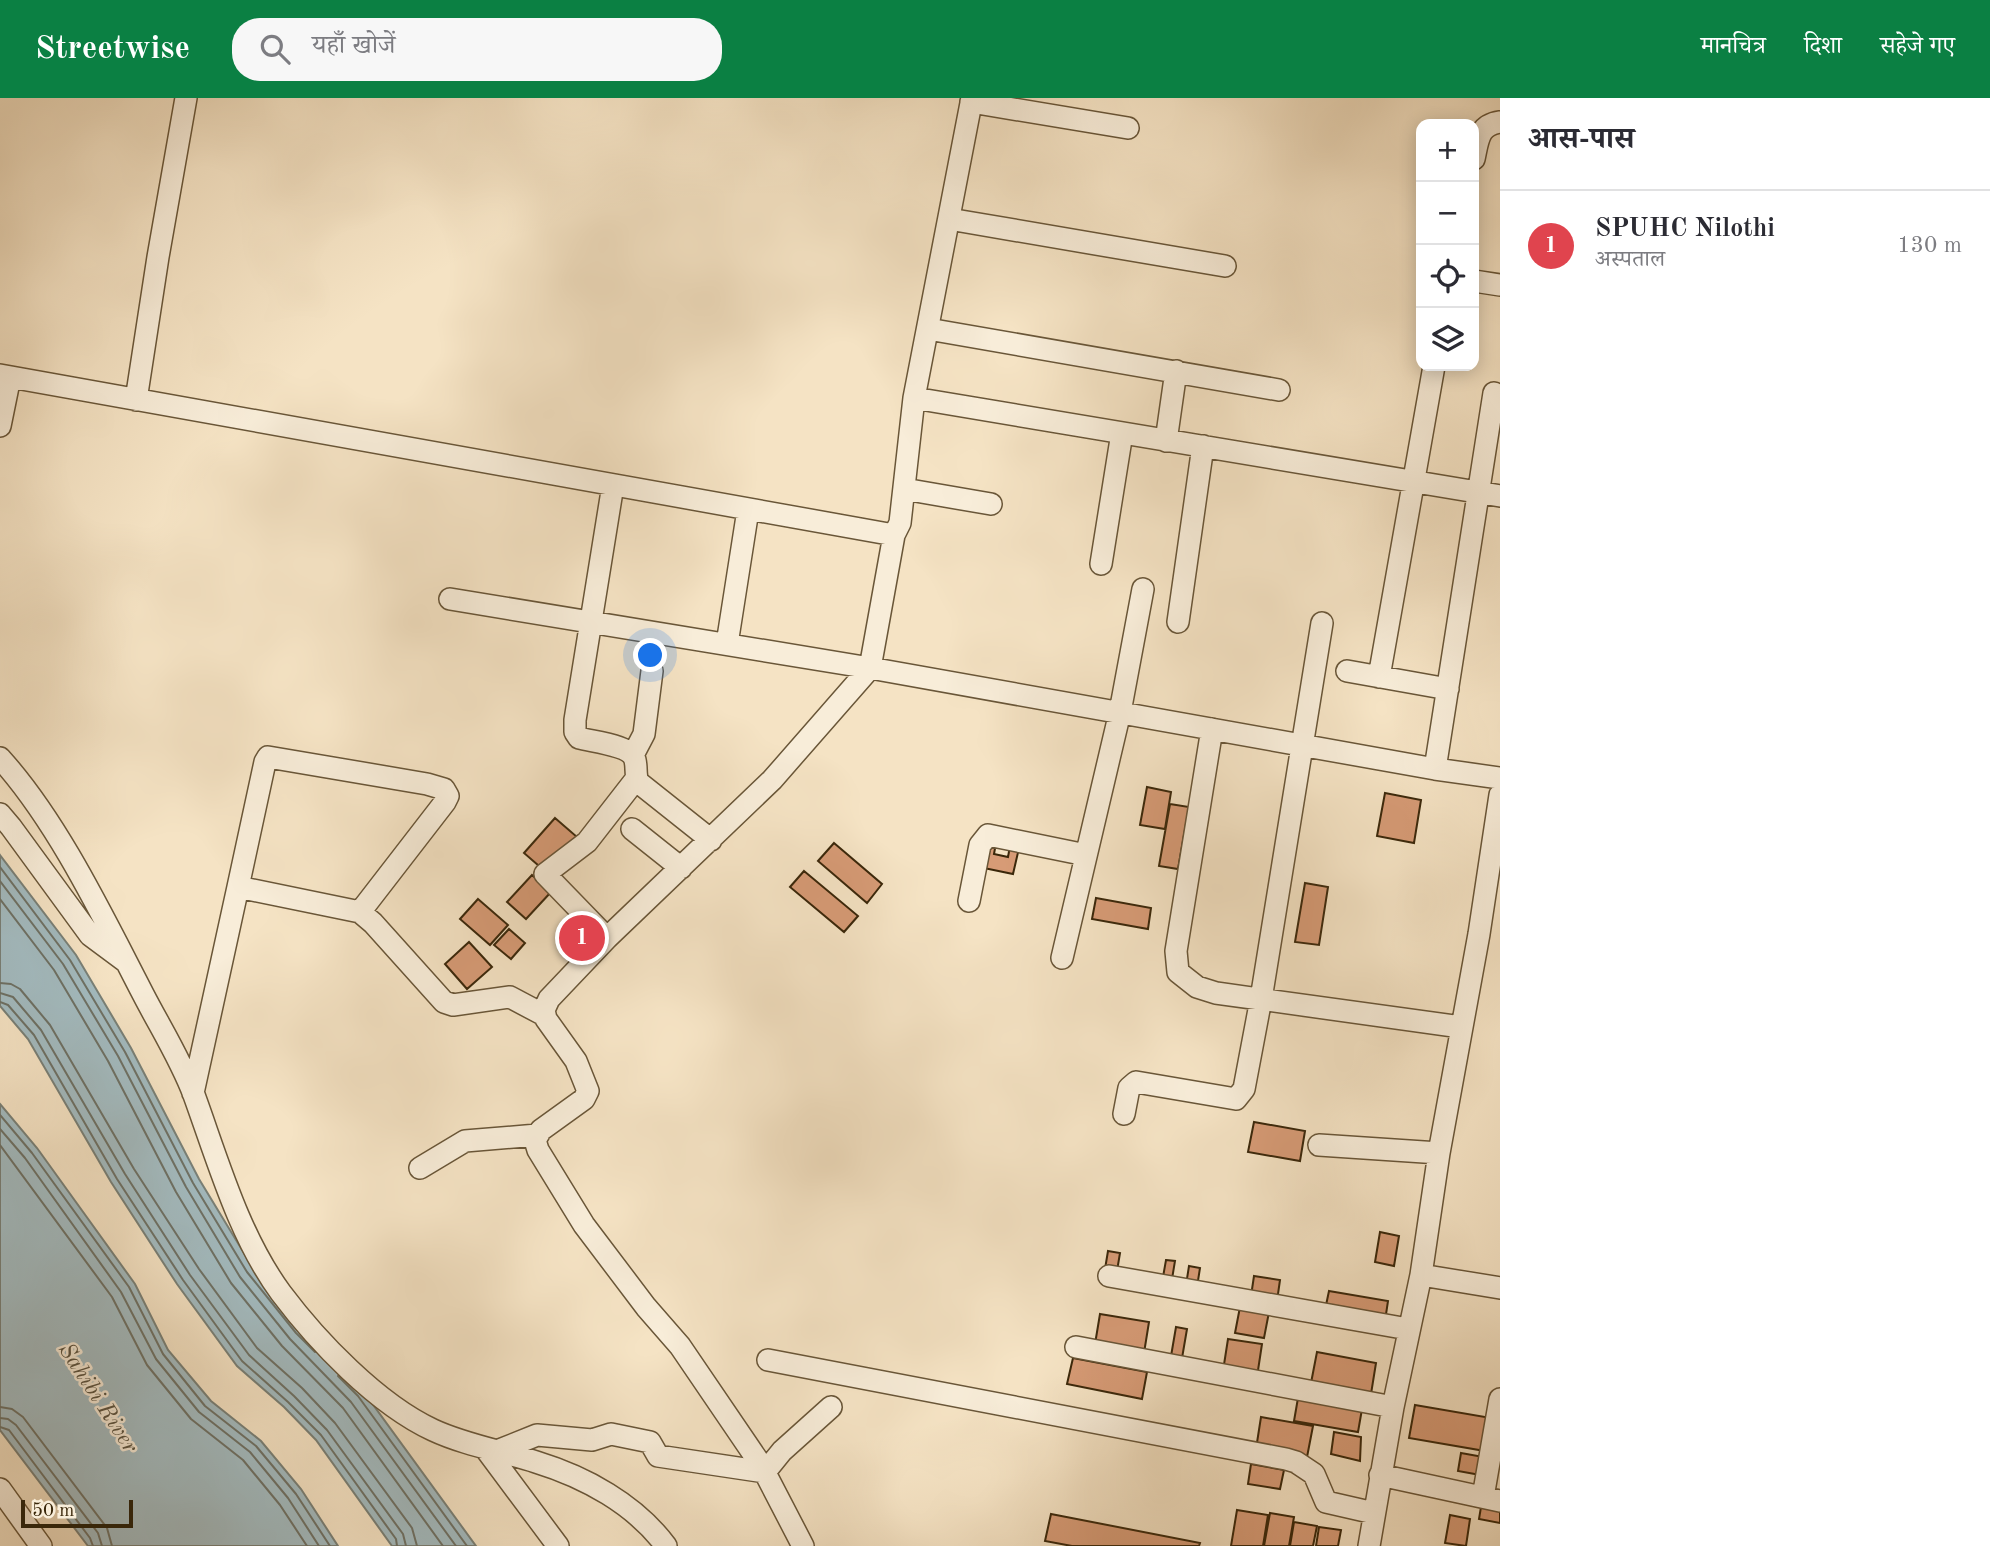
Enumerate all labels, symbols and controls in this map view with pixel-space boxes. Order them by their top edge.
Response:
search box [232,18,722,81]
icon: search [256,30,294,68]
text: Streetwise [35,33,190,66]
text: यहाँ खोजें [312,33,396,59]
text: मानचित्र [1701,35,1766,59]
text: दिशा [1804,35,1842,59]
text: सहेजे गए [1880,35,1955,59]
map controls [1416,119,1479,371]
button: + [1416,119,1479,182]
text: आस-पास [1528,125,1635,155]
button: − [1416,182,1479,245]
text: SPUHC Nilothi [1595,216,1775,242]
text: 1 [1544,234,1558,257]
text: 130 m [1897,234,1962,257]
button: locate [1416,245,1479,308]
text: अस्पताल [1595,248,1665,271]
button: layers [1416,308,1479,371]
your location [633,638,667,672]
pin: 1 [559,912,605,964]
water label: Sahibi River [54,1339,142,1458]
scale bar [21,1497,133,1529]
text: 50 m [32,1502,74,1521]

